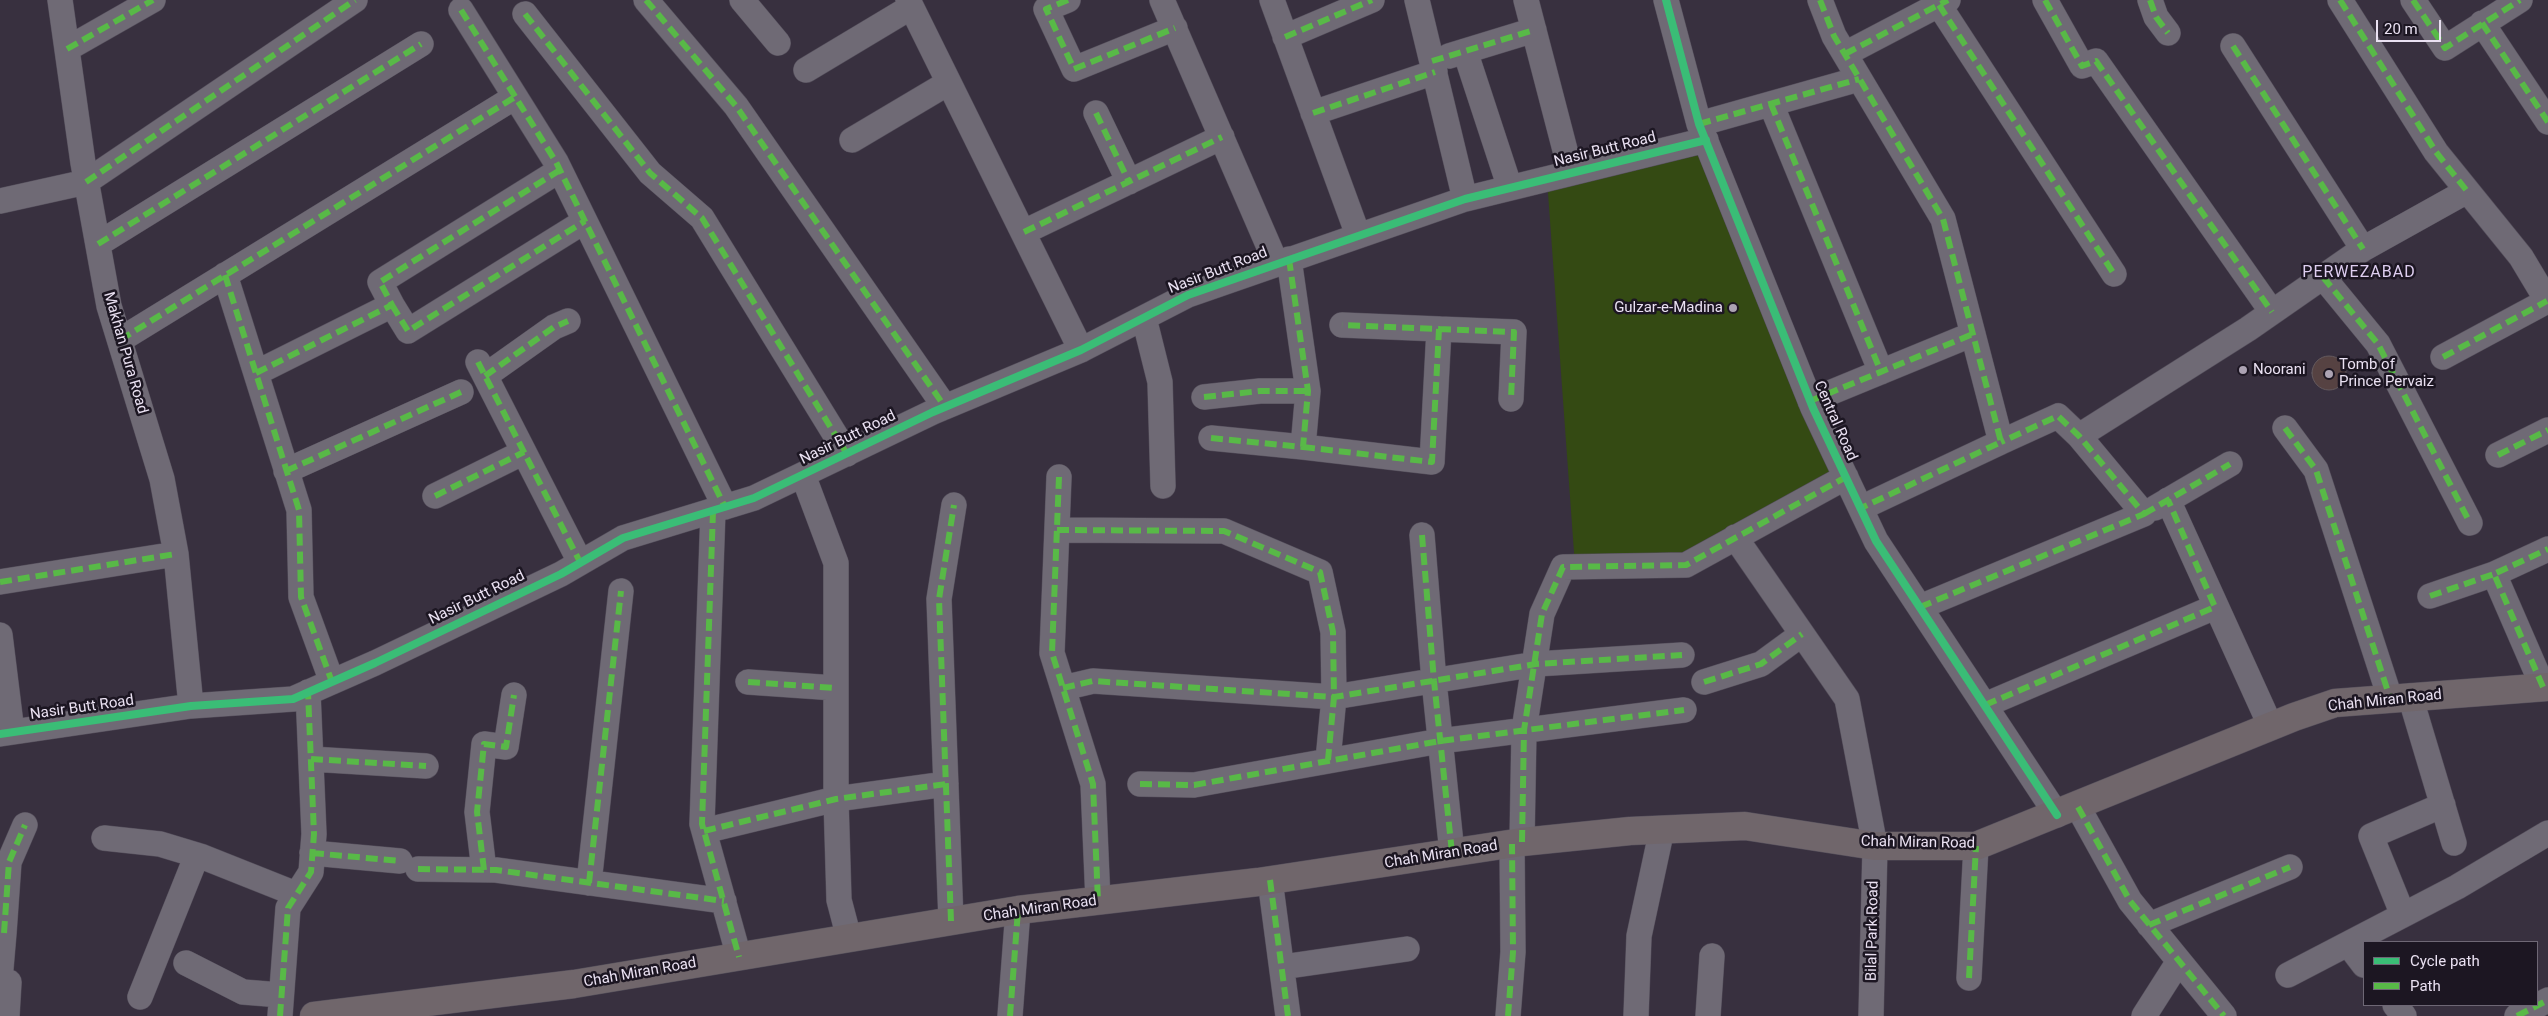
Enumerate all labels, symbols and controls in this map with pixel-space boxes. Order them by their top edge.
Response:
scale bar [2378,10,2443,42]
text: 20 m [2384,20,2418,38]
street label: Nasir Butt Road [1552,129,1658,171]
street label: Nasir Butt Road [1166,244,1270,298]
district label: PERWEZABAD [2301,263,2417,283]
street label: Makhan Pura Road [99,290,151,416]
place label: Gulzar-e-Madina [1614,299,1723,317]
marker: Gulzar-e-Madina [1727,302,1739,314]
place label: Tomb of Prince Pervaiz [2339,356,2434,391]
place label: Noorani [2253,361,2306,379]
marker: Noorani [2237,364,2249,376]
marker: Tomb of Prince Pervaiz [2323,368,2335,380]
street label: Central Road [1809,378,1861,464]
street label: Nasir Butt Road [797,407,899,469]
street label: Nasir Butt Road [426,567,528,629]
street label: Chah Miran Road [2327,686,2443,716]
street label: Nasir Butt Road [29,692,135,724]
street label: Chah Miran Road [1861,833,1975,853]
street label: Chah Miran Road [1383,837,1499,873]
street label: Bilal Park Road [1863,881,1883,981]
street label: Chah Miran Road [982,892,1098,926]
legend [2363,941,2538,1006]
text: Cycle path [2410,952,2480,970]
street label: Chah Miran Road [582,954,698,992]
text: Path [2410,977,2441,995]

